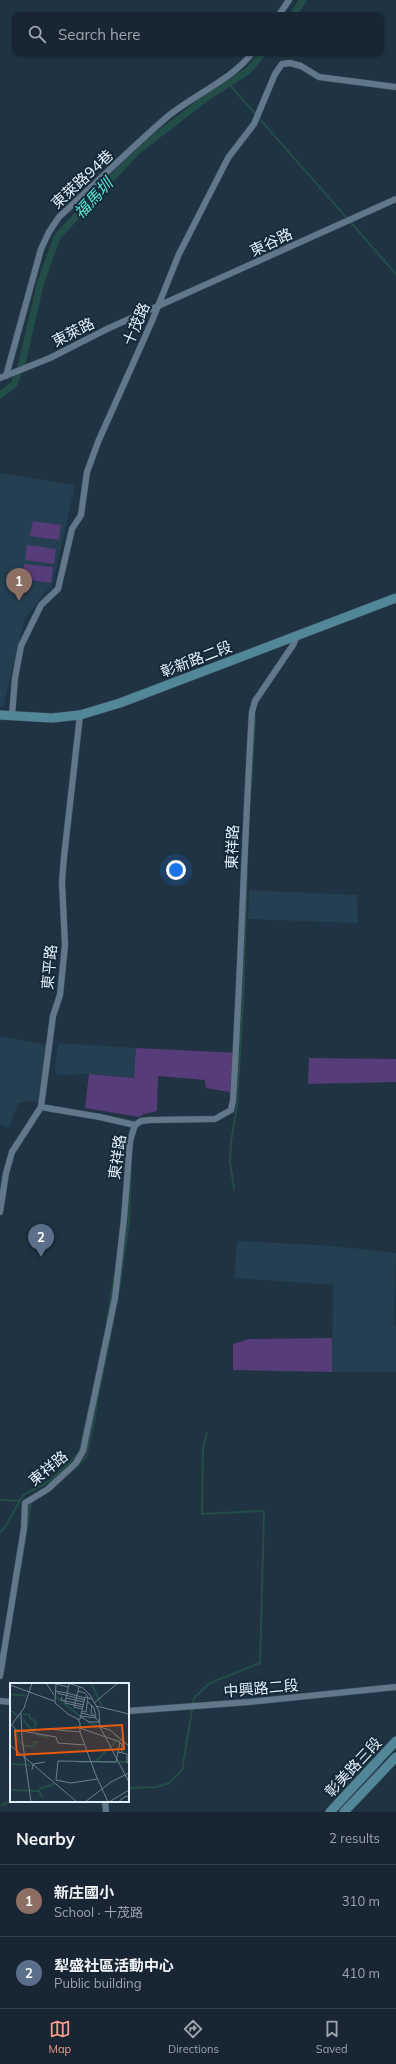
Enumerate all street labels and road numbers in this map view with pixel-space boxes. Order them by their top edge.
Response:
street label: 東萊路94巷 [47,145,117,213]
street label: 東谷路 [247,224,295,260]
street label: 十茂路 [118,300,154,348]
street label: 東萊路 [49,313,97,351]
street label: 彰新路二段 [158,637,234,681]
street label: 東祥路 [222,824,242,870]
street label: 東平路 [38,944,60,990]
street label: 東祥路 [104,1133,130,1181]
street label: 東祥路 [25,1446,71,1490]
street label: 中興路二段 [223,1675,299,1701]
street label: 彰美路三段 [320,1733,386,1801]

